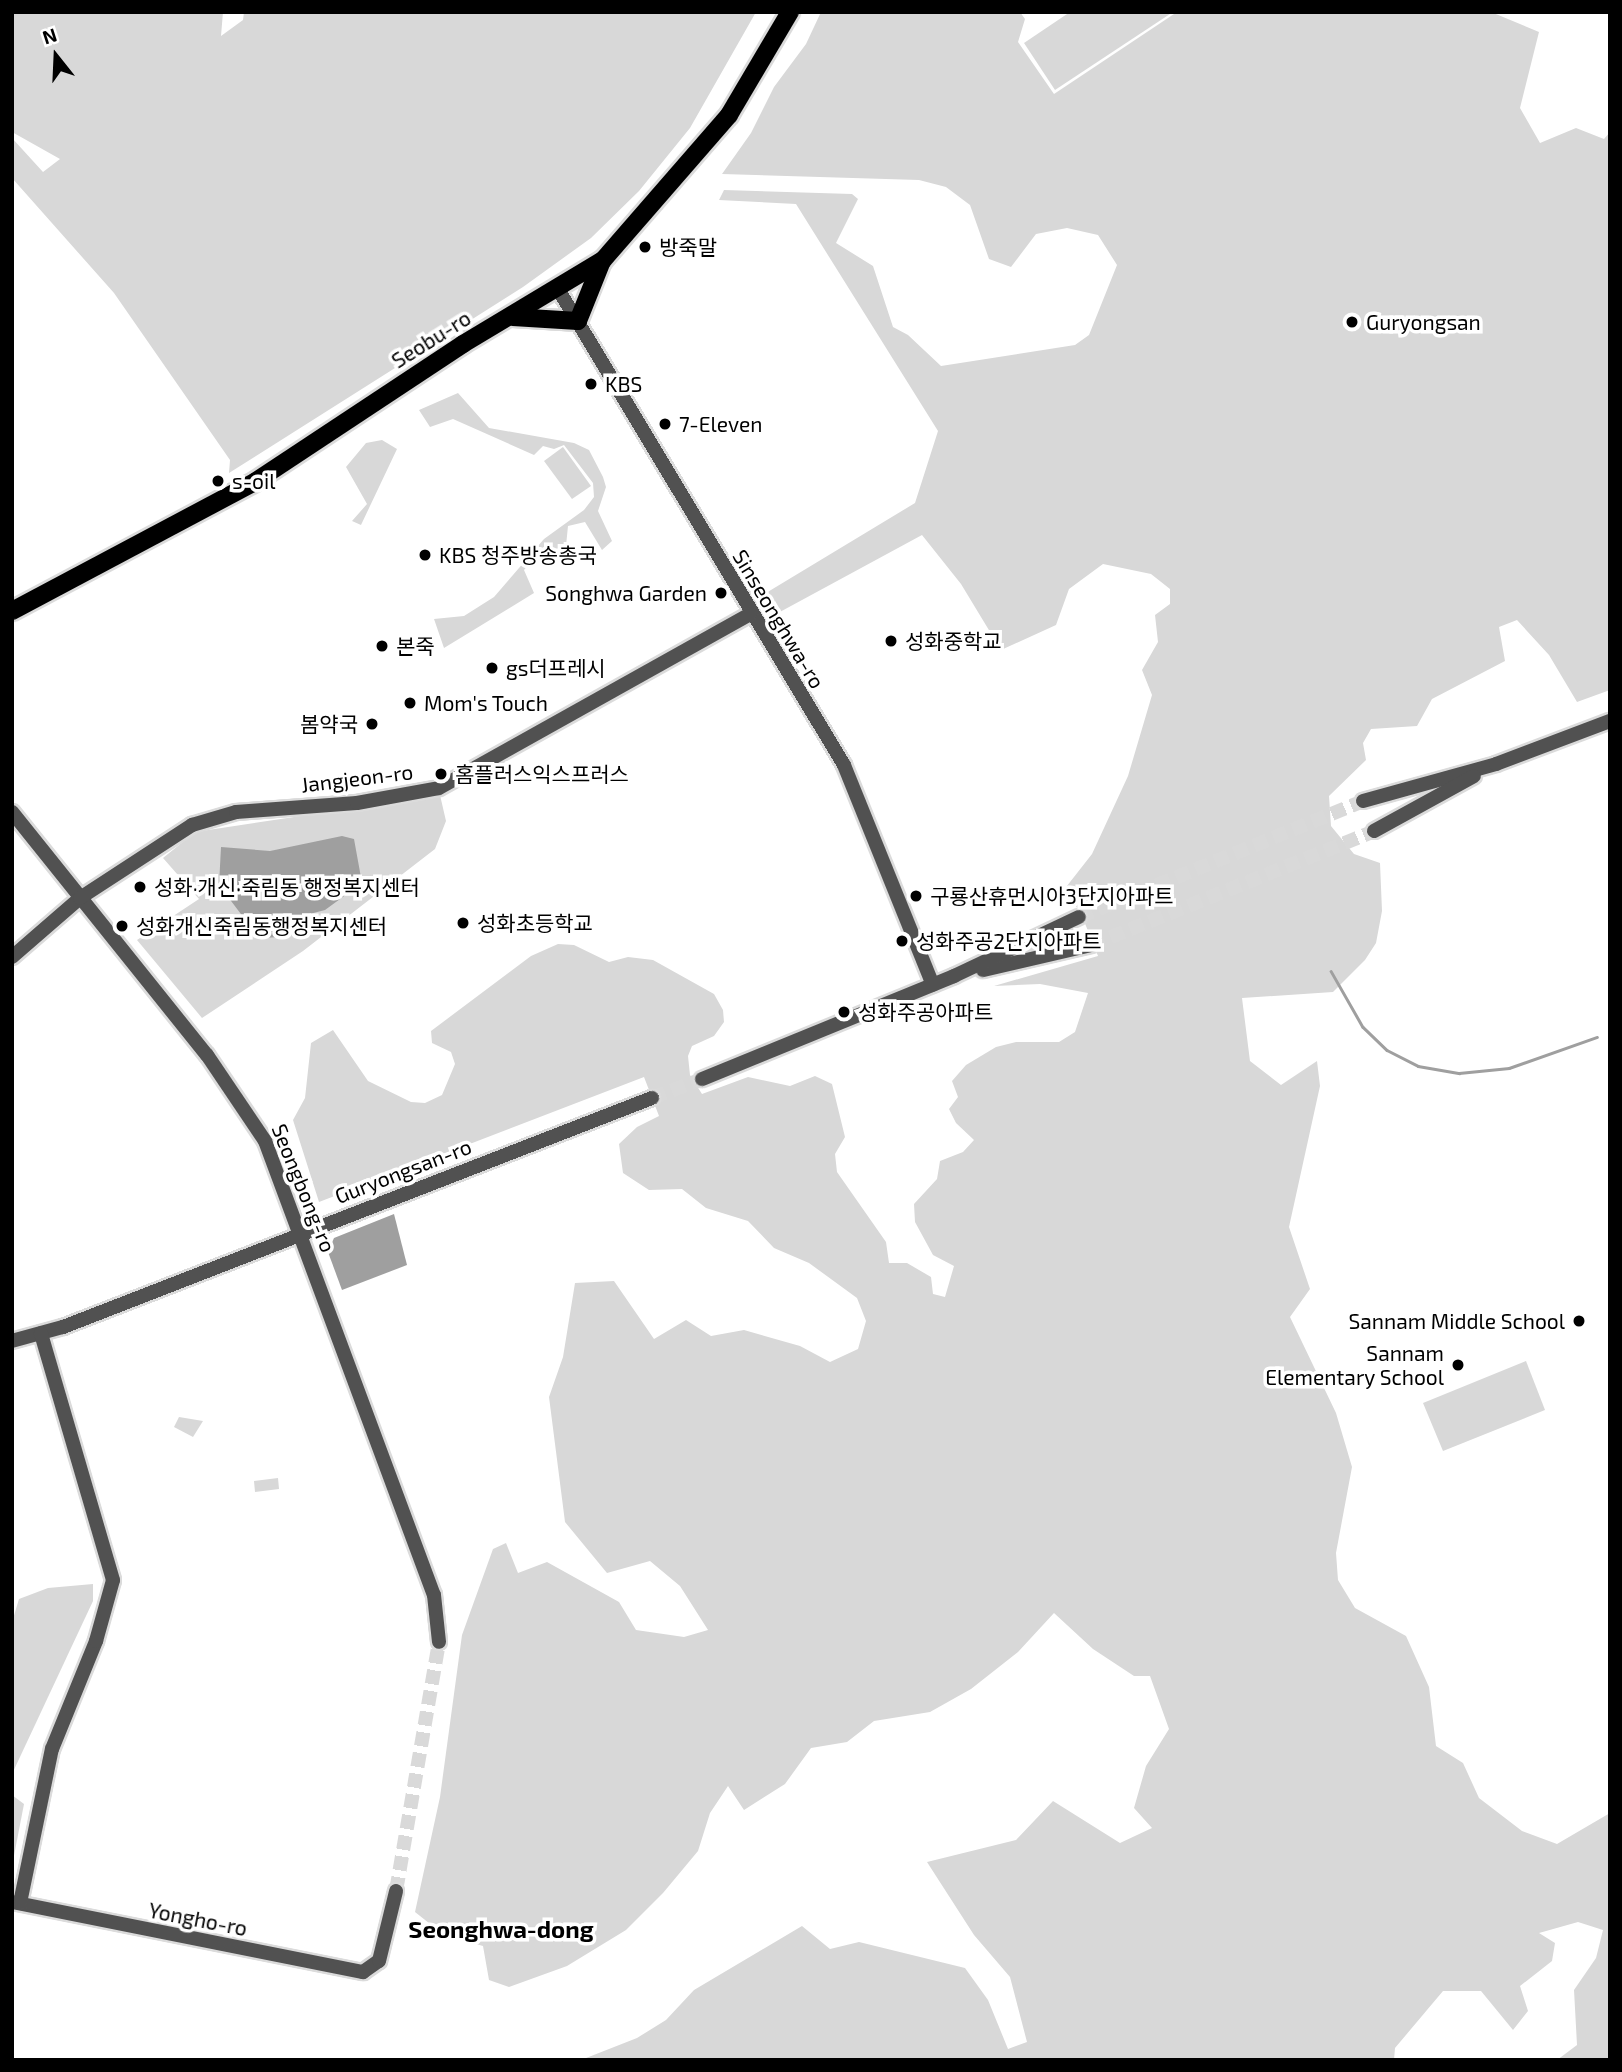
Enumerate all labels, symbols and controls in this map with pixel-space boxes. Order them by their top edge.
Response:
north arrow [21,21,91,91]
text: N [39,22,59,49]
place label: 방죽말 [659,234,717,260]
marker: 방죽말 [637,239,653,255]
street label: Seobu-ro [387,305,475,373]
place label: Guryongsan [1366,309,1481,335]
marker: Guryongsan [1344,314,1360,330]
place label: KBS [605,371,642,397]
marker: KBS [583,376,599,392]
place label: 7-Eleven [679,411,762,437]
marker: 7-Eleven [657,416,673,432]
place label: s-oil [232,468,275,494]
marker: s-oil [210,473,226,489]
place label: KBS 청주방송총국 [439,542,597,568]
street label: Sinseonghwa-ro [728,545,830,693]
marker: KBS 청주방송총국 [417,547,433,563]
place label: Songhwa Garden [545,580,707,606]
marker: Songhwa Garden [713,585,729,601]
place label: 성화중학교 [905,628,1002,654]
place label: 본죽 [396,633,435,659]
marker: 성화중학교 [883,633,899,649]
marker: 본죽 [374,638,390,654]
place label: gs더프레시 [506,655,606,681]
marker: gs더프레시 [484,660,500,676]
place label: Mom's Touch [424,690,548,716]
marker: Mom's Touch [402,695,418,711]
place label: 봄약국 [300,711,358,737]
marker: 봄약국 [364,716,380,732]
street label: Jangjeon-ro [300,759,414,797]
place label: 홈플러스익스프러스 [455,761,629,787]
marker: 홈플러스익스프러스 [433,766,449,782]
place label: 성화·개신·죽림동 행정복지센터 [154,874,420,900]
marker: 성화·개신·죽림동 행정복지센터 [132,879,148,895]
place label: 구룡산휴먼시아3단지아파트 [930,883,1174,909]
marker: 구룡산휴먼시아3단지아파트 [908,888,924,904]
place label: 성화초등학교 [477,910,593,936]
place label: 성화개신죽림동행정복지센터 [136,913,387,939]
marker: 성화초등학교 [455,915,471,931]
marker: 성화개신죽림동행정복지센터 [114,918,130,934]
place label: 성화주공2단지아파트 [916,928,1102,954]
marker: 성화주공2단지아파트 [894,933,910,949]
place label: 성화주공아파트 [858,999,993,1025]
marker: 성화주공아파트 [836,1004,852,1020]
street label: Seongbong-ro [267,1120,341,1256]
street label: Guryongsan-ro [331,1133,475,1209]
place label: Sannam Middle School [1348,1308,1565,1334]
marker: Sannam Middle School [1571,1313,1587,1329]
place label: Sannam Elementary School [1265,1340,1444,1390]
marker: Sannam Elementary School [1450,1357,1466,1373]
street label: Yongho-ro [146,1897,250,1941]
district label: Seonghwa-dong [408,1915,594,1943]

